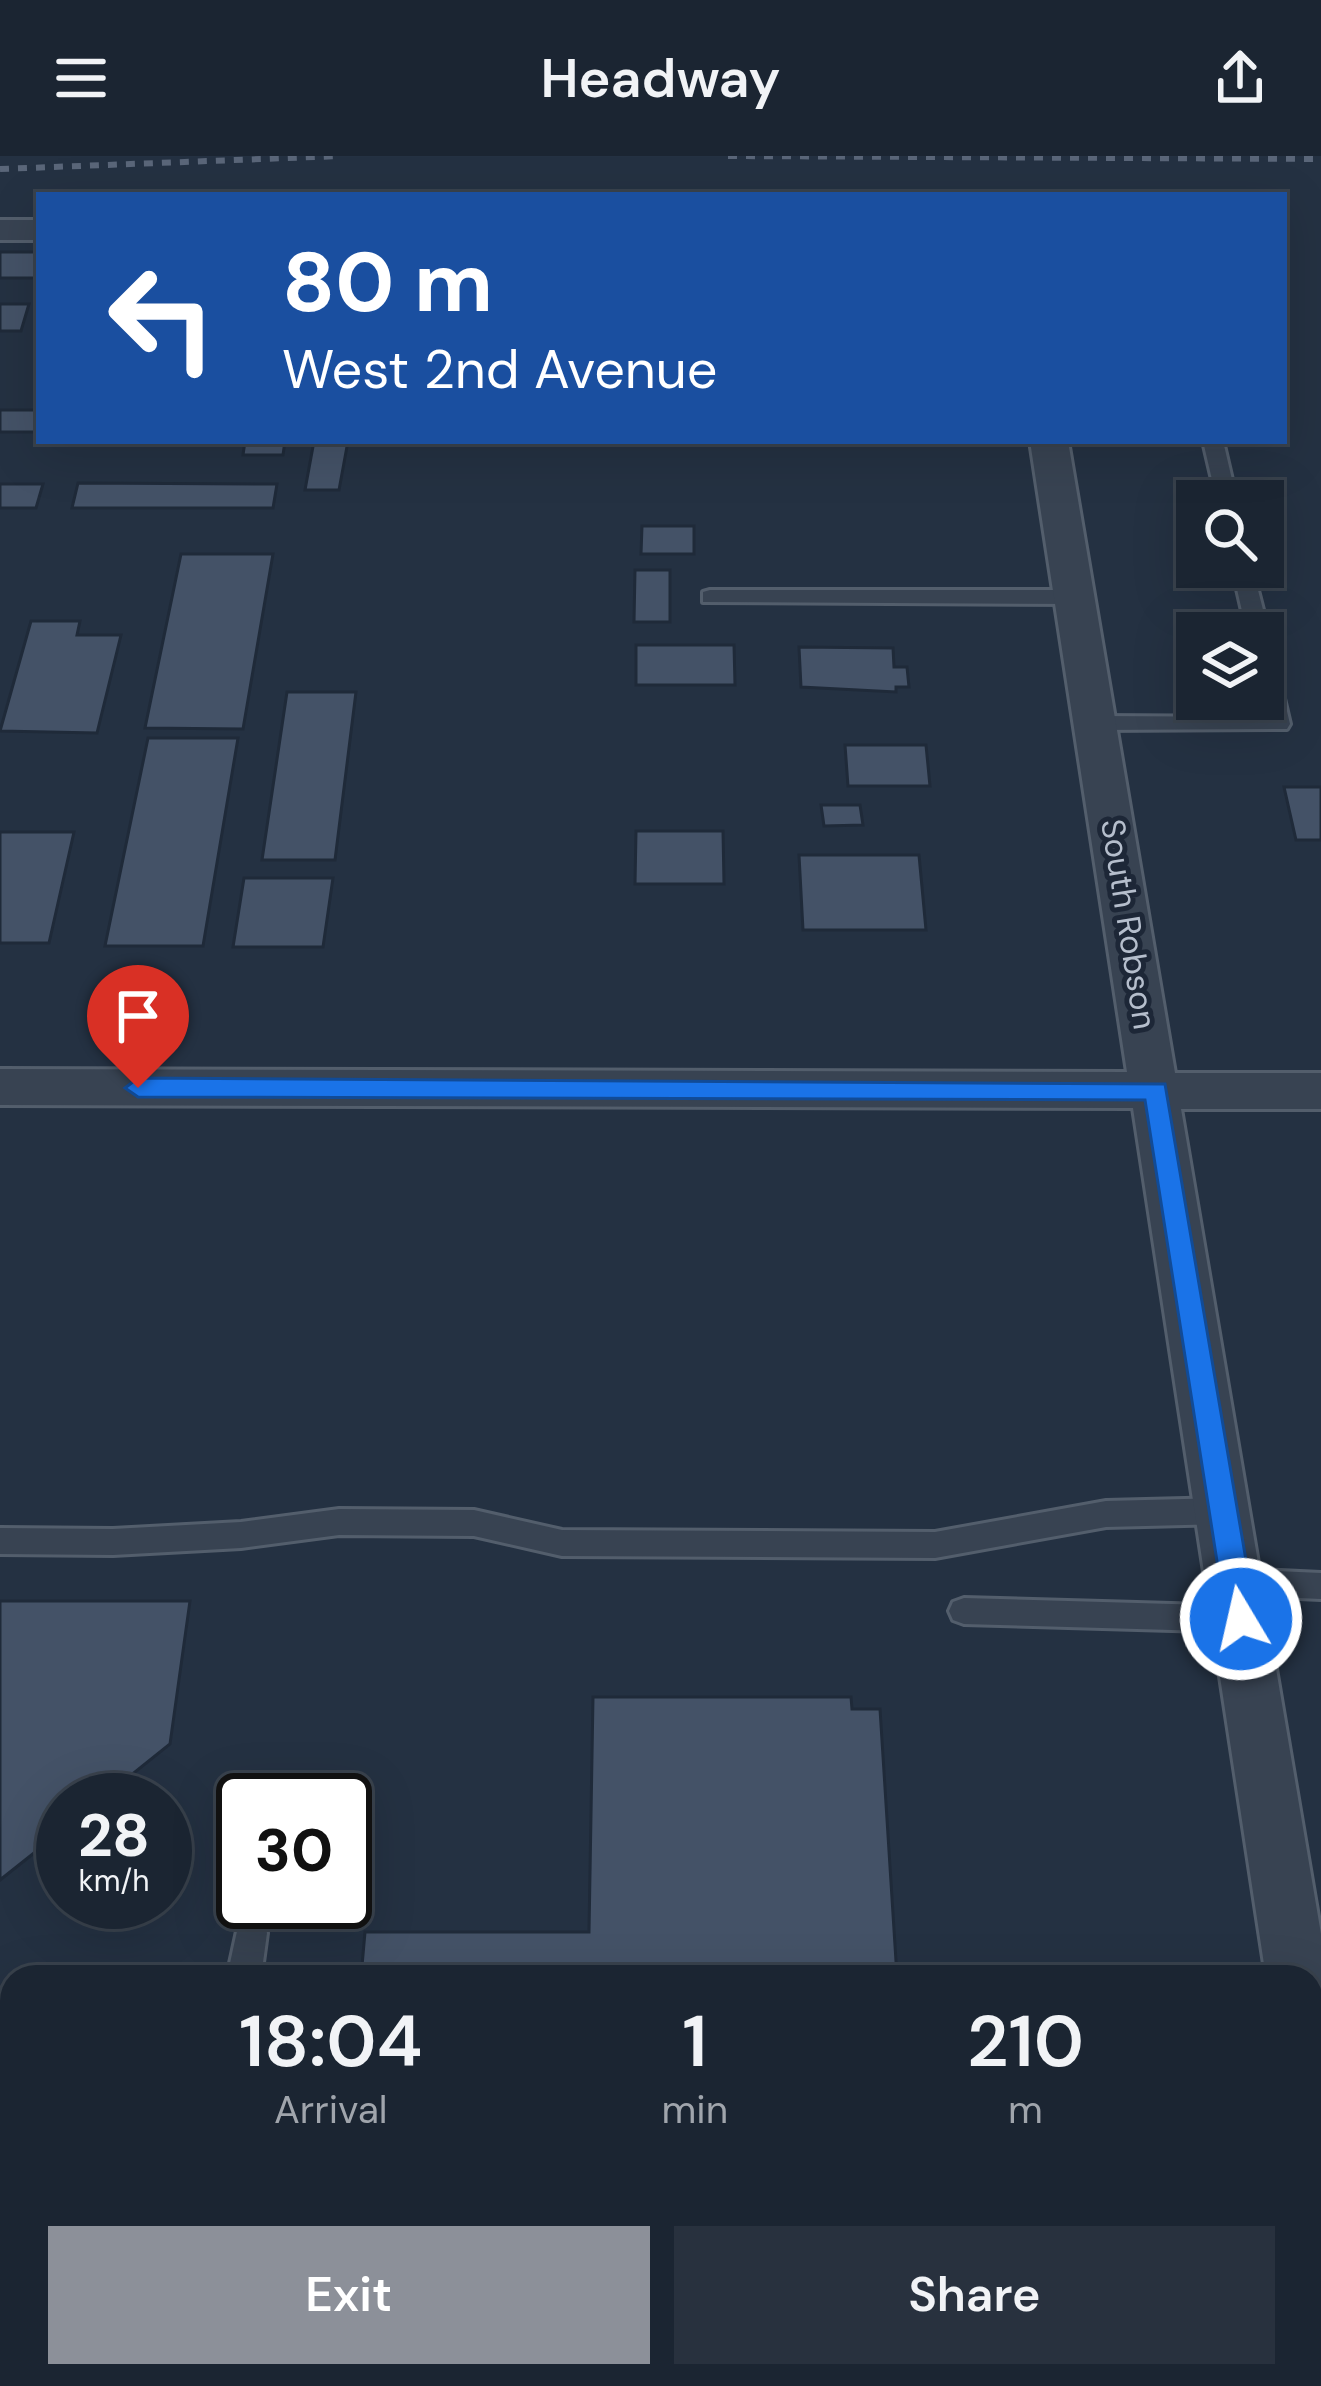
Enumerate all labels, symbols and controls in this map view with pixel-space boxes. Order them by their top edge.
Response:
text: Headway [541,43,780,114]
icon: menu [48,45,114,111]
icon: share [1207,45,1273,111]
text: 80 m [282,228,493,337]
icon: left [84,240,240,396]
text: West 2nd Avenue [282,334,717,405]
map controls [1176,480,1284,720]
button: search [1176,480,1284,588]
button: layers [1176,612,1284,720]
street label: South Robson [1091,816,1167,1032]
pin [87,965,189,1088]
icon: arrive [105,983,171,1049]
position arrow [1178,1556,1304,1682]
speed limit sign: 30 [216,1773,372,1929]
text: 28 [78,1796,150,1875]
text: km/h [79,1861,149,1900]
text: 18:04 [239,1995,423,2088]
text: 1 [682,1995,707,2088]
text: 210 [967,1995,1084,2088]
text: Arrival [274,2084,388,2135]
text: min [662,2084,728,2135]
text: m [1008,2084,1043,2135]
button: Exit [48,2226,650,2364]
button: Share [674,2226,1275,2364]

